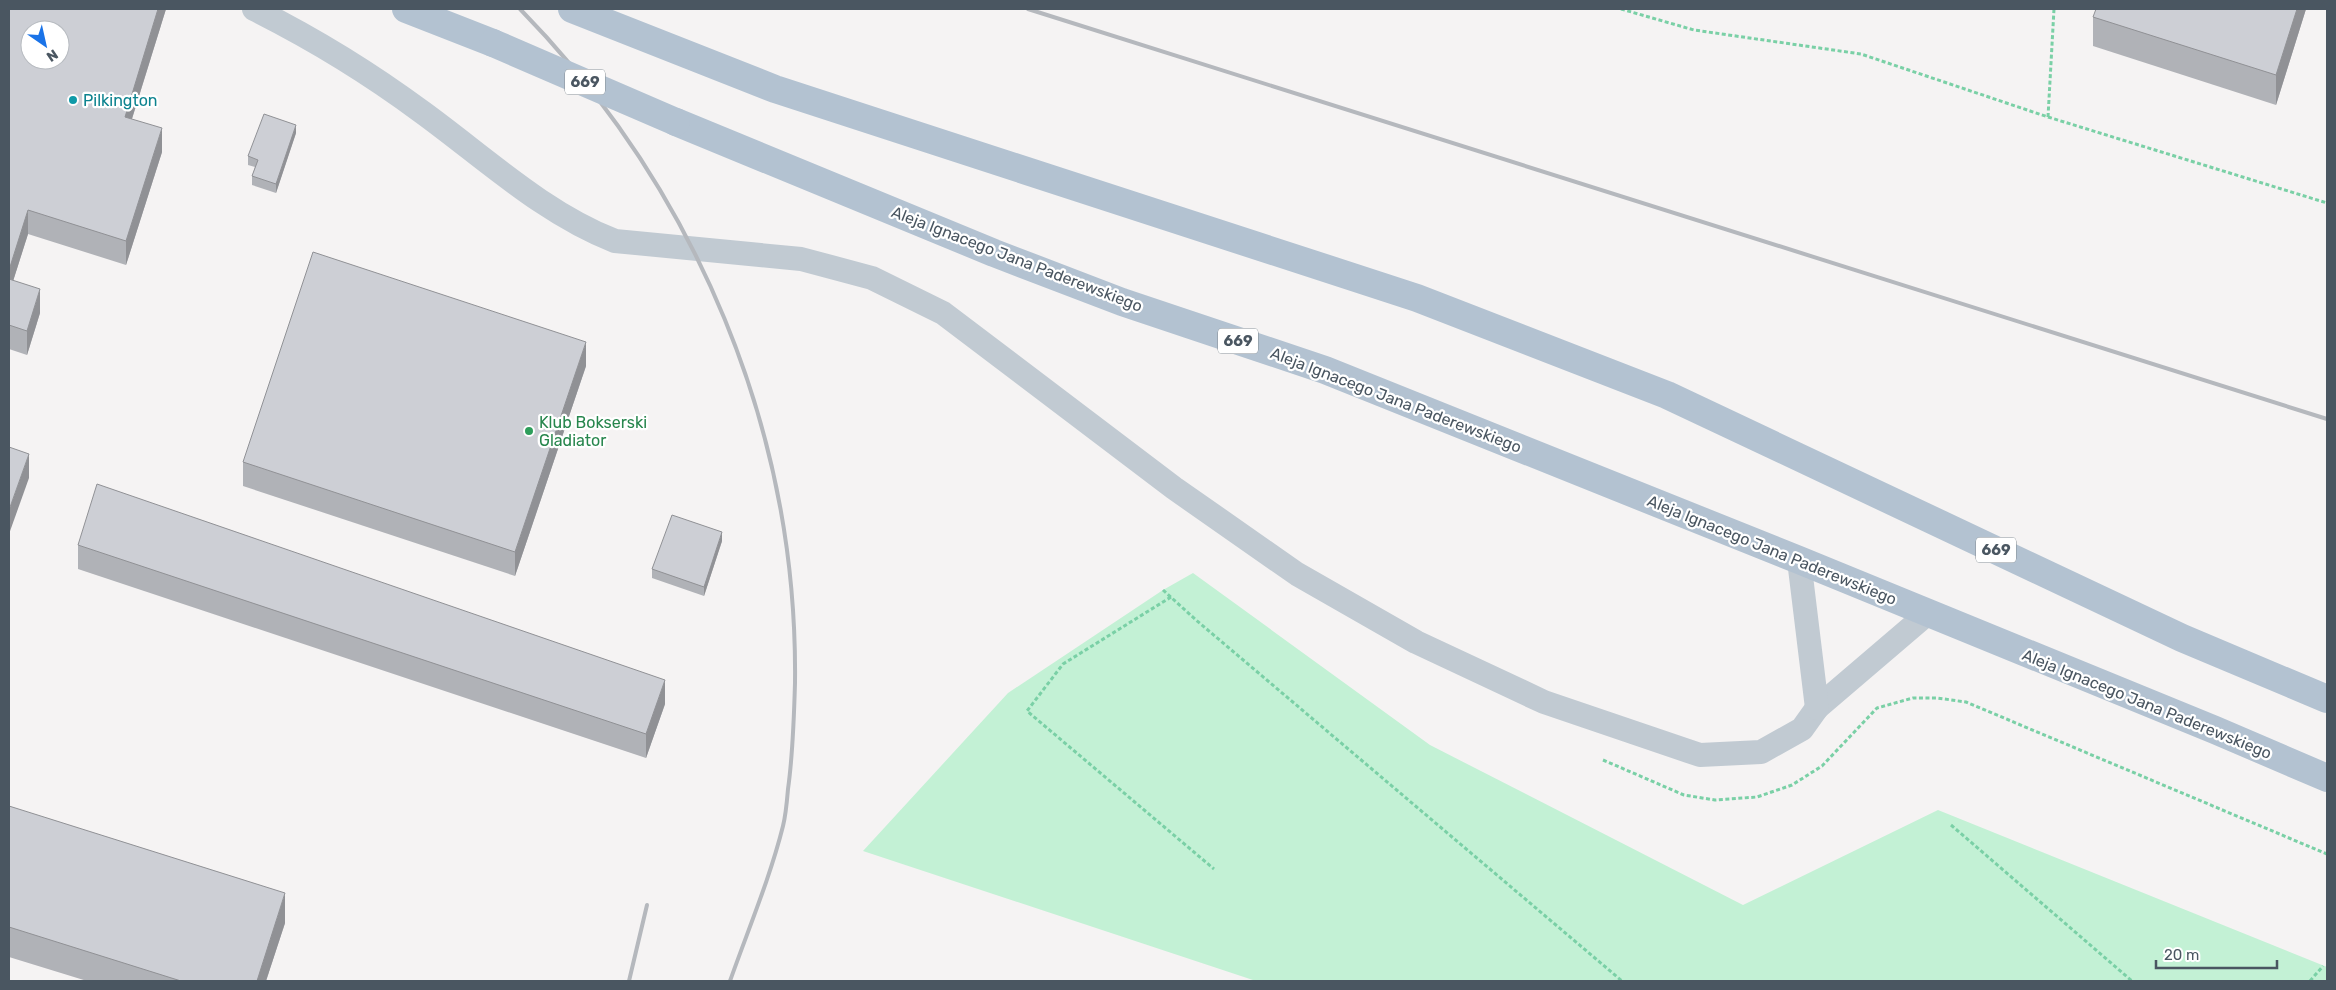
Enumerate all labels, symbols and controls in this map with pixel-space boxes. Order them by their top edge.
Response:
north arrow [20,20,70,70]
text: N [43,45,61,65]
road number: 669 [565,70,605,94]
place label: Pilkington [83,91,158,110]
marker: Pilkington [67,94,79,106]
street label: Aleja Ignacego Jana Paderewskiego [889,202,1145,316]
road number: 669 [1218,328,1258,354]
street label: Aleja Ignacego Jana Paderewskiego [1268,343,1524,457]
place label: Klub Bokserski Gladiator [539,413,647,450]
marker: Klub Bokserski Gladiator [523,425,535,437]
street label: Aleja Ignacego Jana Paderewskiego [1645,491,1899,609]
road number: 669 [1976,538,2016,562]
street label: Aleja Ignacego Jana Paderewskiego [2020,645,2274,763]
scale bar [2156,938,2277,970]
text: 20 m [2164,946,2199,964]

